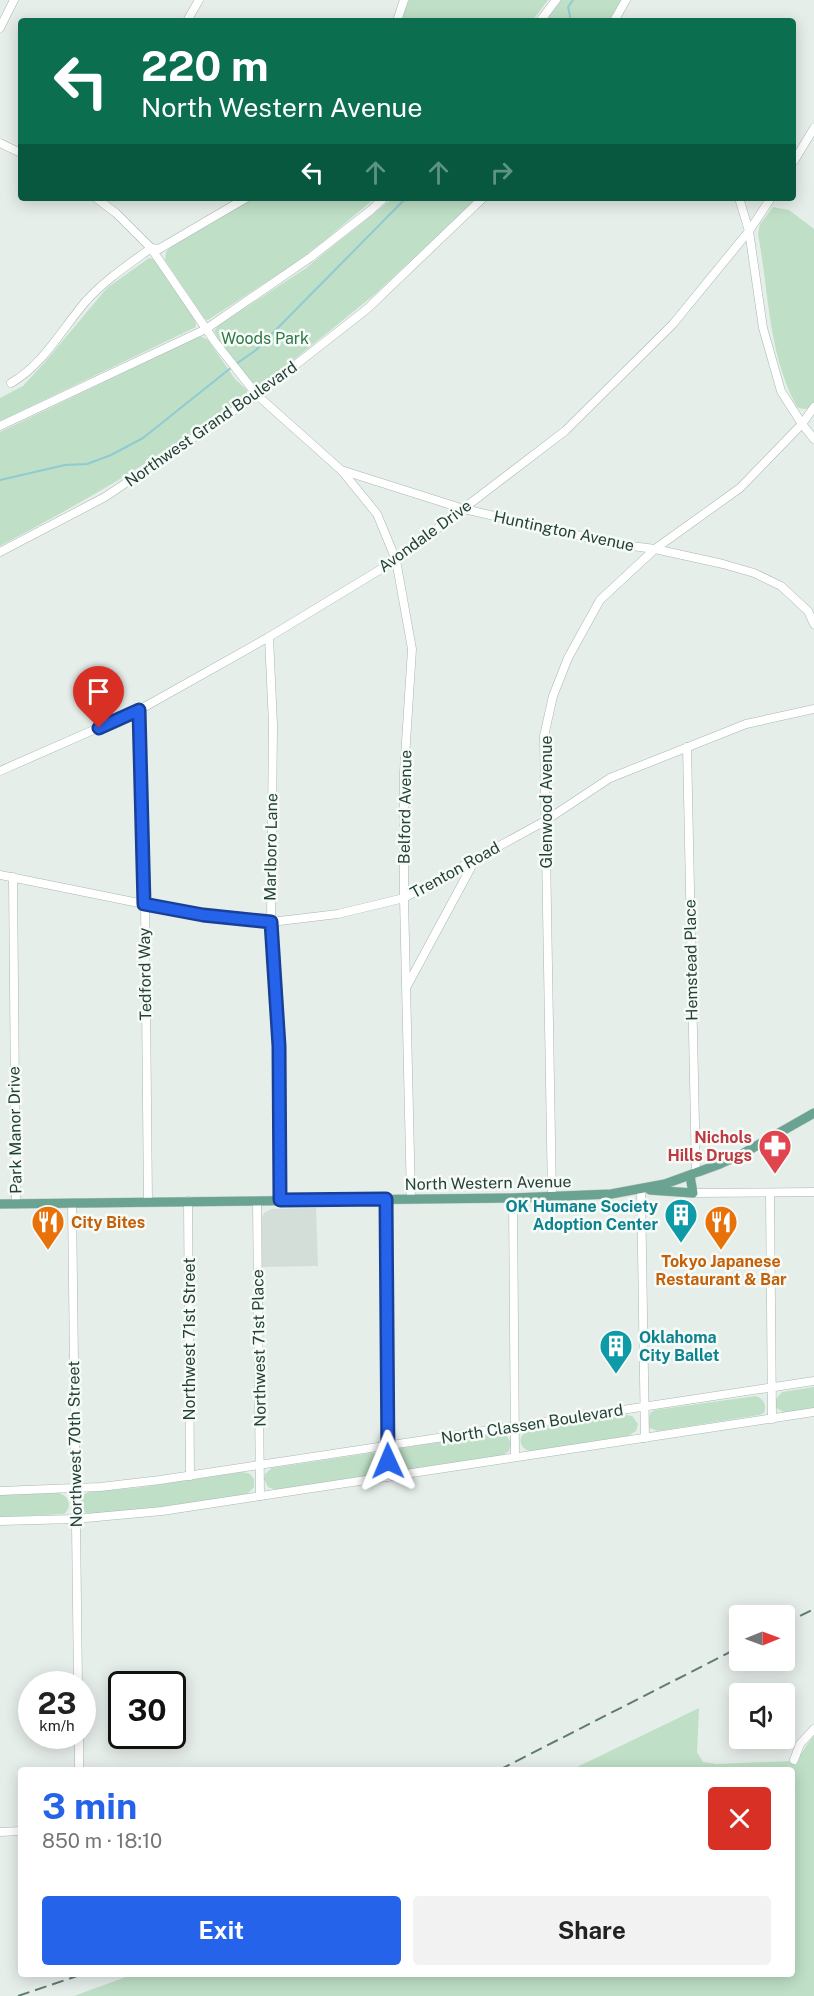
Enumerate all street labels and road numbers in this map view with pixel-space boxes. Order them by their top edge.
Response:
street label: Northwest Grand Boulevard [121,357,301,491]
street label: Avondale Drive [375,496,475,576]
street label: Huntington Avenue [492,507,636,555]
street label: Glenwood Avenue [537,736,556,869]
street label: Belford Avenue [395,750,415,864]
street label: Marlboro Lane [261,793,281,901]
street label: Trenton Road [407,838,503,902]
street label: Hemstead Place [680,899,702,1021]
street label: Tedford Way [135,927,155,1021]
street label: Park Manor Drive [4,1066,26,1194]
street label: North Western Avenue [404,1172,572,1194]
street label: Northwest 71st Street [180,1258,199,1420]
street label: Northwest 71st Place [248,1269,270,1427]
street label: Northwest 70th Street [64,1360,86,1528]
street label: North Classen Boulevard [440,1400,624,1448]

